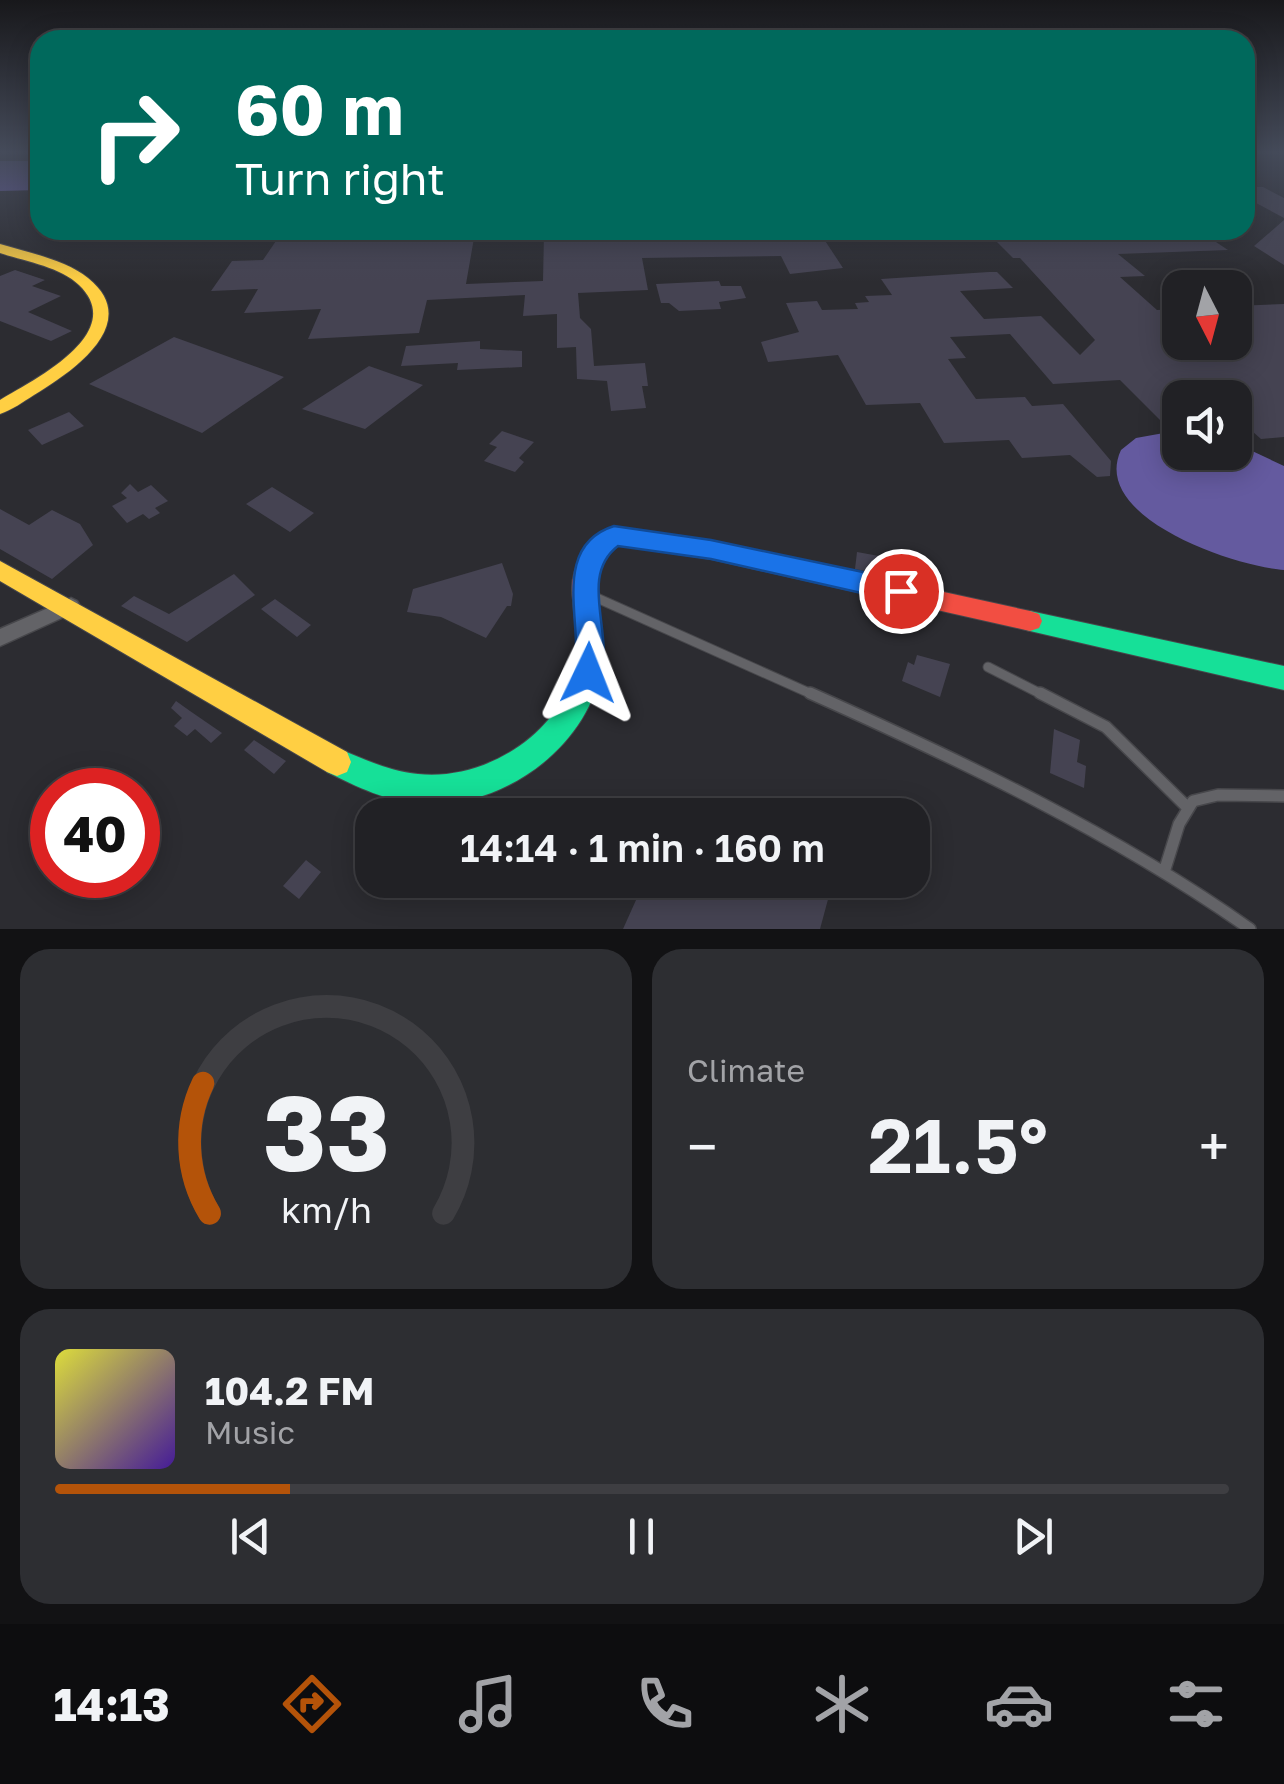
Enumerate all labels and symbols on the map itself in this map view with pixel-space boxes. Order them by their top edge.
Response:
north arrow [1162,270,1252,360]
pin [859,549,944,634]
position arrow [536,621,640,725]
speed limit sign: 40 [30,768,160,898]

